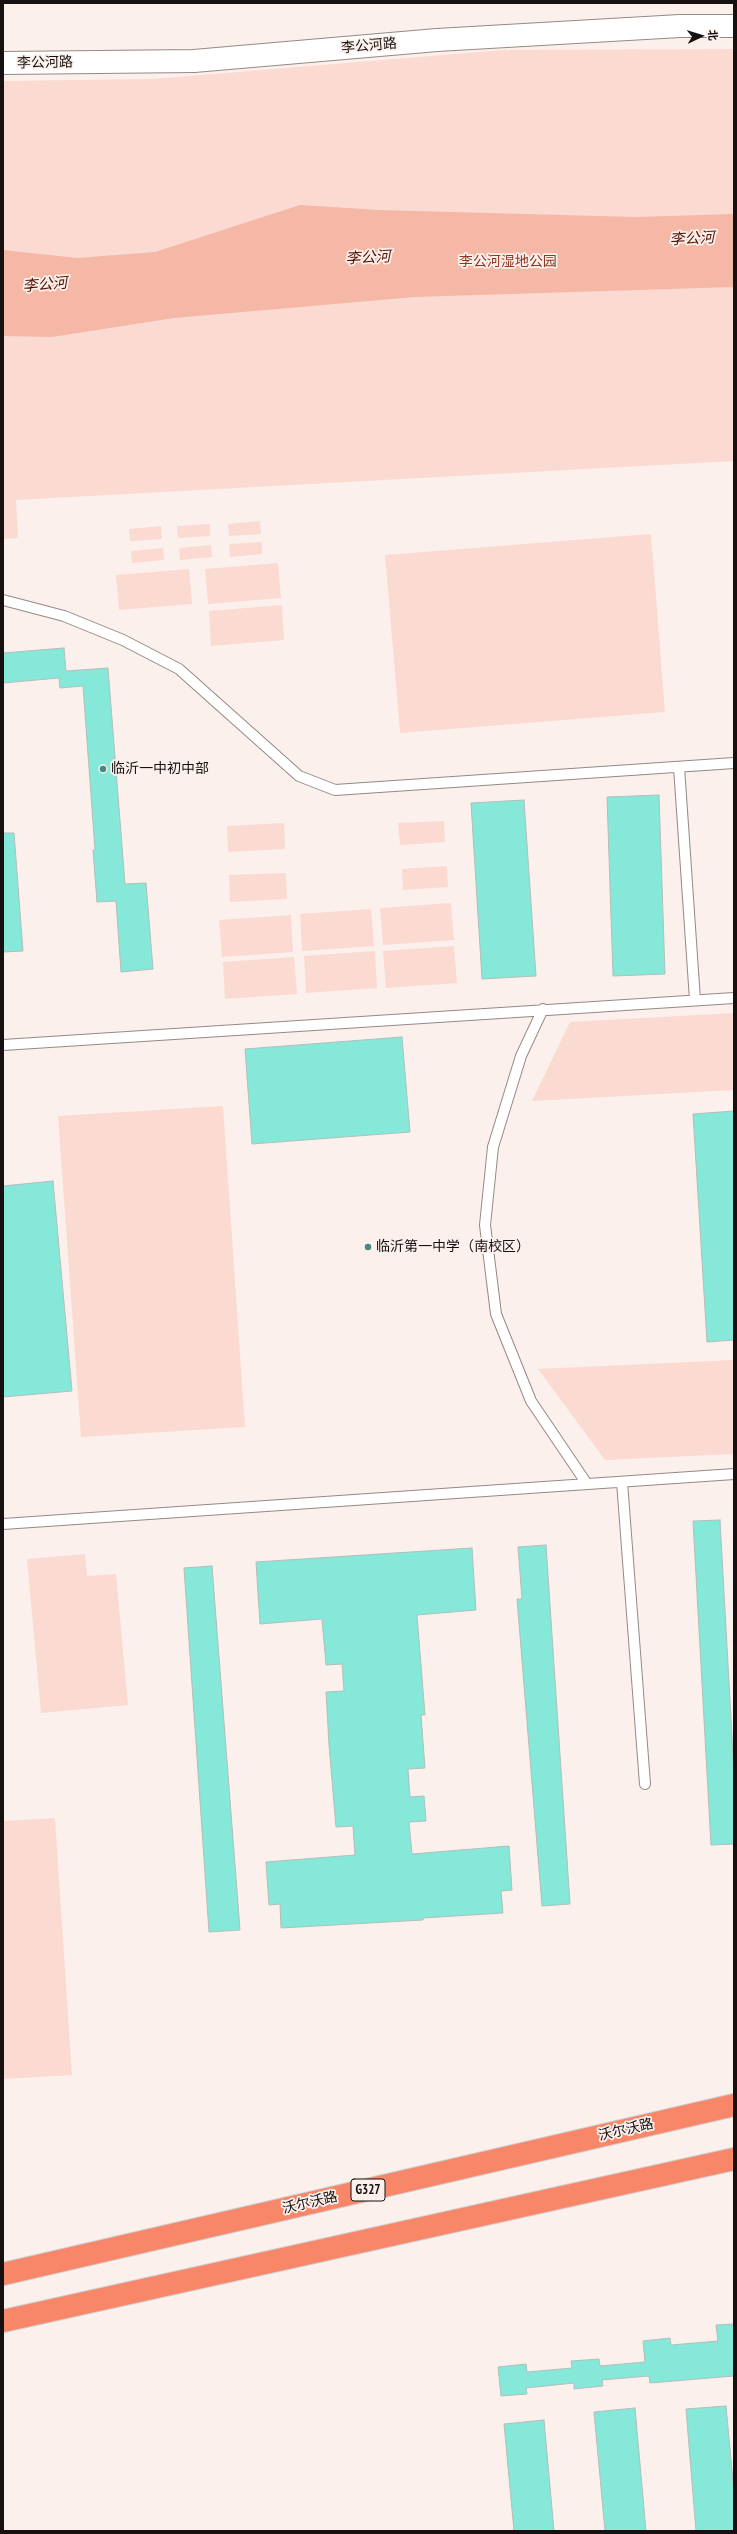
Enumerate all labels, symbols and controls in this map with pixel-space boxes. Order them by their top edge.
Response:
north arrow [681,16,721,56]
text: 北 [706,29,720,41]
street label: 李公河路 [340,35,398,57]
street label: 李公河路 [17,54,73,72]
water label: 李公河 [669,229,715,249]
water label: 李公河 [345,248,391,268]
park label: 李公河湿地公园 [459,254,557,270]
water label: 李公河 [22,274,68,296]
place label: 临沂一中初中部 [111,761,209,777]
marker: 临沂一中初中部 [98,764,108,774]
place label: 临沂第一中学（南校区） [376,1239,530,1255]
marker: 临沂第一中学（南校区） [363,1242,373,1252]
street label: 沃尔沃路 [597,2116,655,2144]
road number: G327 [351,2179,385,2201]
street label: 沃尔沃路 [281,2189,339,2217]

